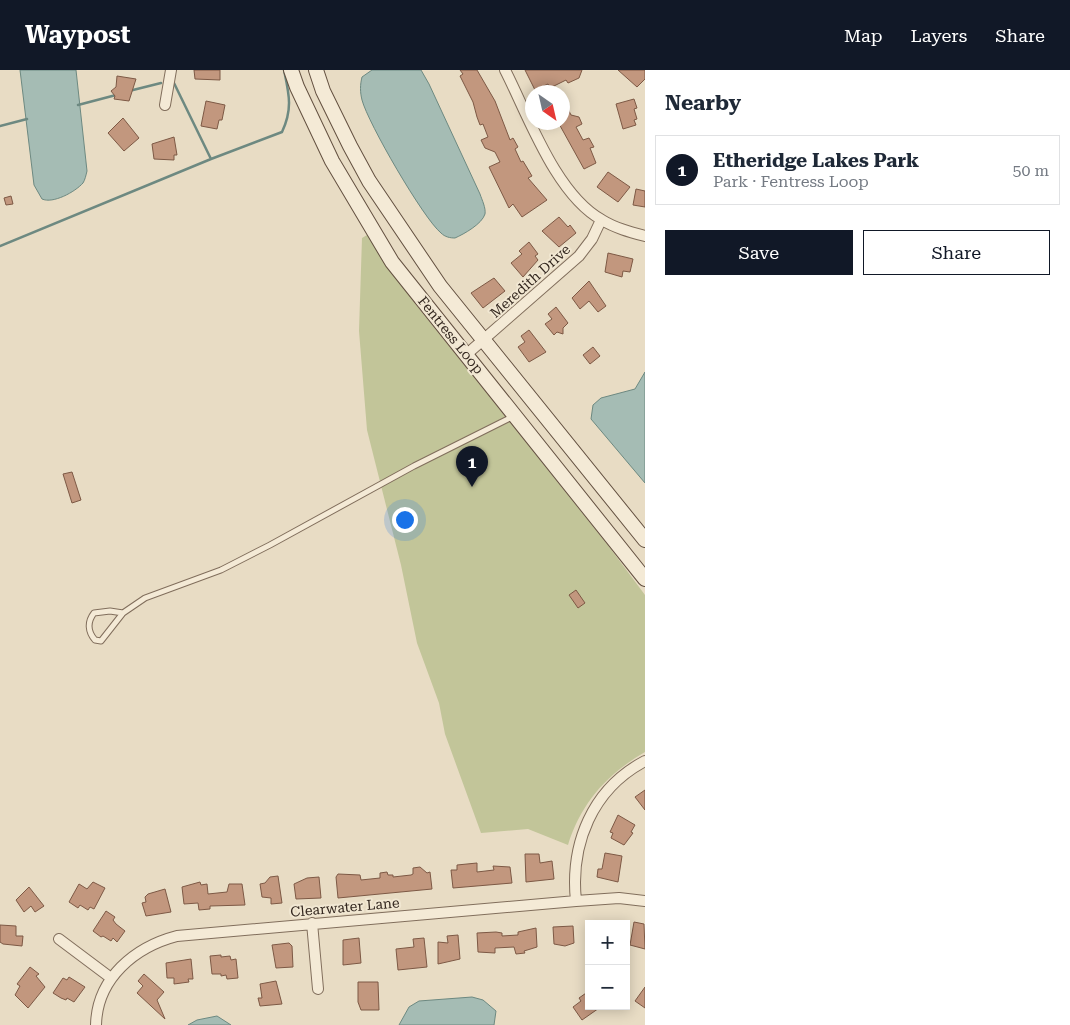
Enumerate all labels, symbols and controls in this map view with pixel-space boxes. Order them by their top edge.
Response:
text: Waypost [25,21,130,49]
text: Map [844,25,883,46]
text: Layers [911,25,967,46]
text: Share [995,25,1045,46]
north arrow [525,85,570,130]
text: Nearby [665,91,741,115]
text: Etheridge Lakes Park [713,149,919,172]
text: 1 [678,161,686,180]
text: 50 m [1012,161,1049,180]
text: Park · Fentress Loop [713,172,869,191]
button: Save [665,230,853,275]
button: Share [863,230,1050,275]
street label: Meredith Drive [487,241,574,321]
street label: Fentress Loop [415,293,487,377]
pin: 1 [456,446,488,487]
your location [392,507,418,533]
street label: Clearwater Lane [290,894,401,920]
map controls [585,920,630,1010]
button: + [585,920,630,965]
button: − [585,965,630,1010]

